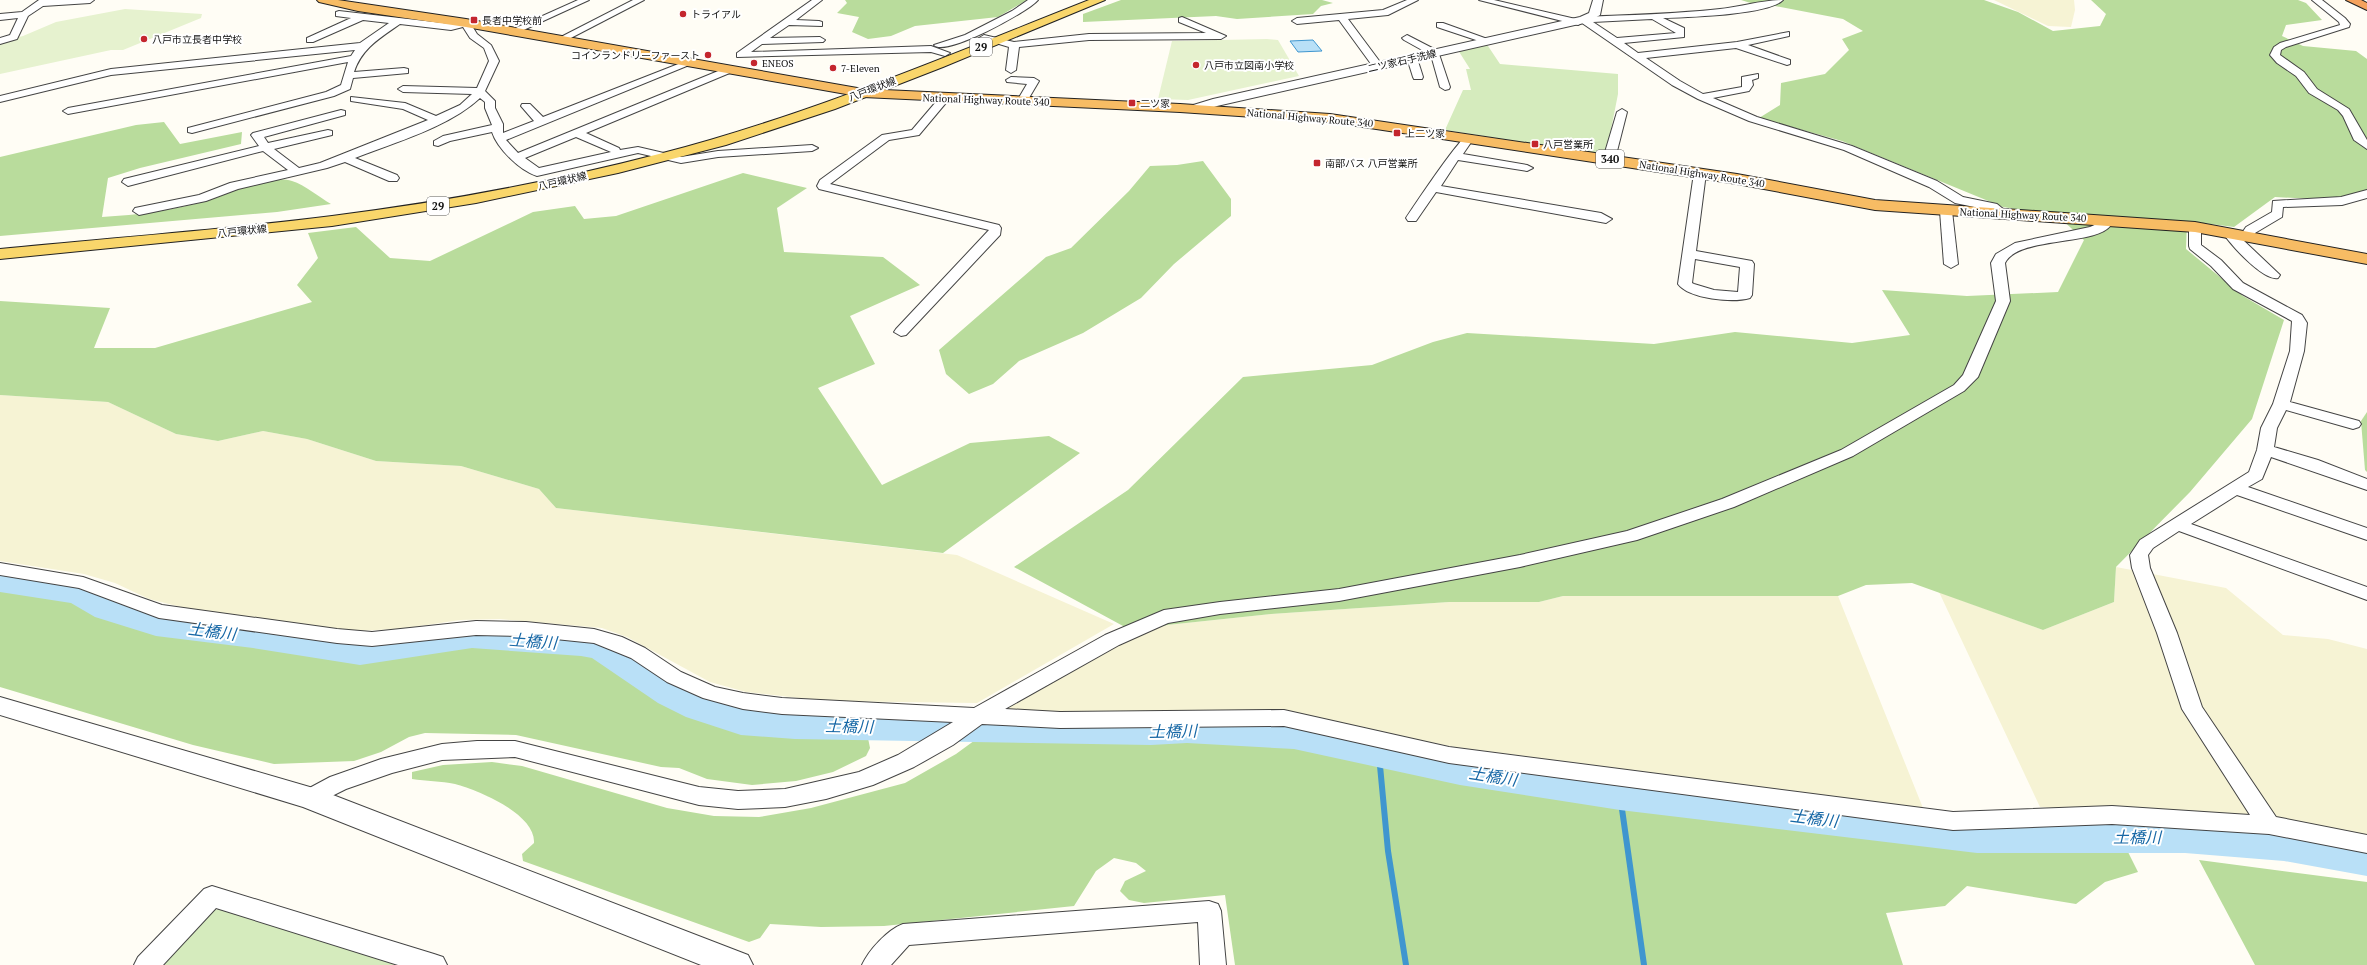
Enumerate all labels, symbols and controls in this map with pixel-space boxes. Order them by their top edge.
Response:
place label: トライアル [691,8,741,21]
marker: トライアル [678,9,688,19]
place label: 長者中学校前 [482,14,542,27]
marker: 長者中学校前 [469,15,479,25]
place label: 八戸市立長者中学校 [152,33,242,46]
marker: 八戸市立長者中学校 [139,34,149,44]
road number: 29 [970,38,992,56]
street label: 二ツ家石手洗線 [1366,47,1438,75]
place label: コインランドリーファースト [571,49,700,62]
marker: コインランドリーファースト [703,50,713,60]
place label: ENEOS [762,57,794,70]
marker: ENEOS [749,58,759,68]
place label: 八戸市立図南小学校 [1204,59,1294,72]
marker: 八戸市立図南小学校 [1191,60,1201,70]
place label: 7-Eleven [841,62,880,75]
marker: 7-Eleven [828,63,838,73]
street label: 八戸環状線 [846,74,898,104]
street label: National Highway Route 340 [922,91,1050,109]
place label: 二ツ家 [1140,97,1170,110]
marker: 二ツ家 [1127,98,1137,108]
street label: National Highway Route 340 [1246,106,1374,130]
place label: 上二ツ家 [1405,127,1445,140]
marker: 上二ツ家 [1392,128,1402,138]
place label: 八戸営業所 [1543,138,1593,151]
marker: 八戸営業所 [1530,139,1540,149]
road number: 340 [1596,150,1624,168]
place label: 南部バス 八戸営業所 [1325,157,1417,170]
marker: 南部バス 八戸営業所 [1312,158,1322,168]
street label: National Highway Route 340 [1638,158,1766,190]
street label: 八戸環状線 [536,169,588,193]
road number: 29 [427,197,449,215]
street label: National Highway Route 340 [1959,205,2087,225]
street label: 八戸環状線 [216,222,268,240]
water label: 土橋川 [187,617,239,645]
water label: 土橋川 [508,628,560,654]
water label: 土橋川 [825,715,875,737]
water label: 土橋川 [1149,720,1199,742]
water label: 土橋川 [1468,761,1520,791]
water label: 土橋川 [1789,804,1841,832]
water label: 土橋川 [2113,826,2163,848]

